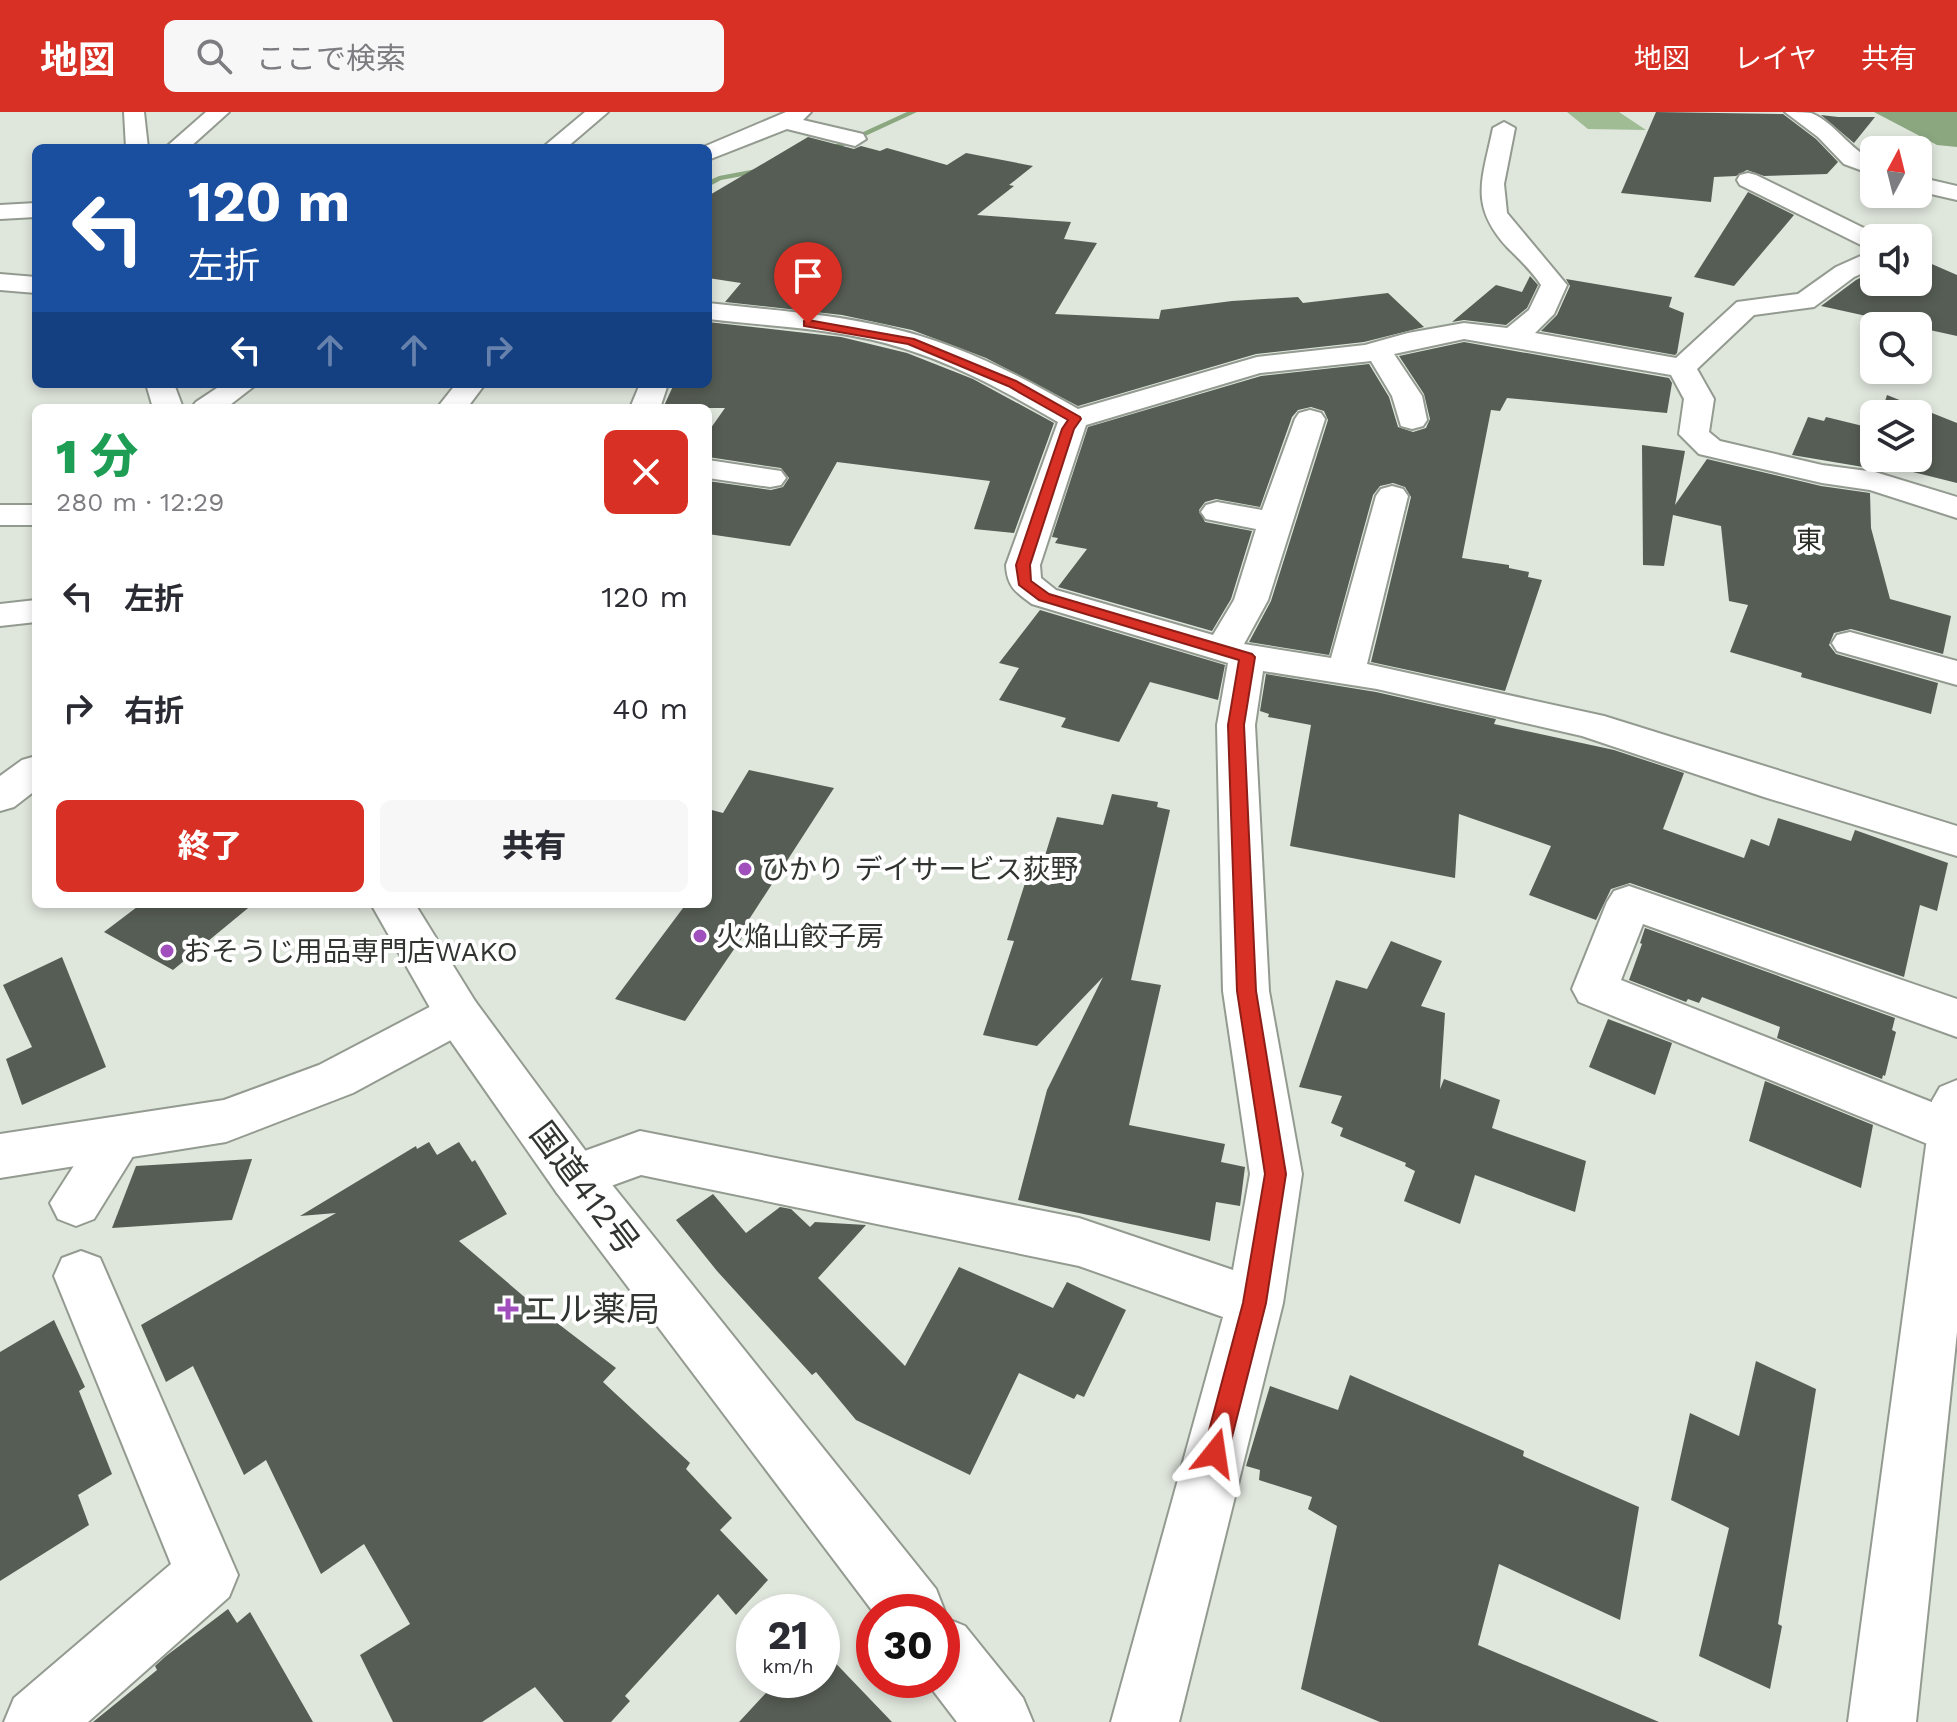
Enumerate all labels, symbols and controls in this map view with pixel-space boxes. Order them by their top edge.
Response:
search box [164,20,724,92]
icon: search [192,34,236,78]
text: 地図 [40,38,116,82]
text: ここで検索 [256,41,406,76]
text: 地図 [1634,42,1690,75]
text: レイヤ [1734,42,1817,75]
text: 共有 [1861,42,1917,75]
north arrow [1860,136,1932,208]
map controls [1860,136,1932,472]
text: 120 m [188,169,350,235]
icon: left [56,176,160,280]
button: sound [1860,224,1932,296]
pin [774,242,842,324]
text: 左折 [188,245,260,287]
icon: arrive [786,254,830,298]
button: search [1860,312,1932,384]
icon: left [224,328,268,372]
icon: ahead [308,328,352,372]
icon: ahead [392,328,436,372]
icon: right [476,328,520,372]
button: layers [1860,400,1932,472]
text: 1 分 [56,428,138,485]
button: close [604,430,688,514]
text: 280 m · 12:29 [56,487,224,517]
district label: 東 [1796,525,1822,555]
icon: left [56,574,100,618]
text: 120 m [601,579,688,614]
text: 左折 [124,581,184,616]
icon: right [56,686,100,730]
text: 40 m [612,691,688,726]
text: 右折 [124,693,184,728]
button: 終了 [56,800,364,892]
button: 共有 [380,800,688,892]
place label: ひかり デイサービス荻野 [761,853,1079,886]
marker: ひかり デイサービス荻野 [736,860,754,878]
place label: 火焔山餃子房 [716,920,884,953]
marker: 火焔山餃子房 [691,927,709,945]
place label: おそうじ用品専門店WAKO [183,935,518,968]
marker: おそうじ用品専門店WAKO [158,942,176,960]
street label: 国道412号 [522,1114,648,1262]
place label: エル薬局 [524,1289,660,1329]
marker: エル薬局 [499,1300,517,1318]
position arrow [1173,1411,1257,1495]
speed limit sign: 30 [856,1594,960,1698]
text: 21 [767,1612,809,1659]
text: km/h [762,1654,814,1678]

